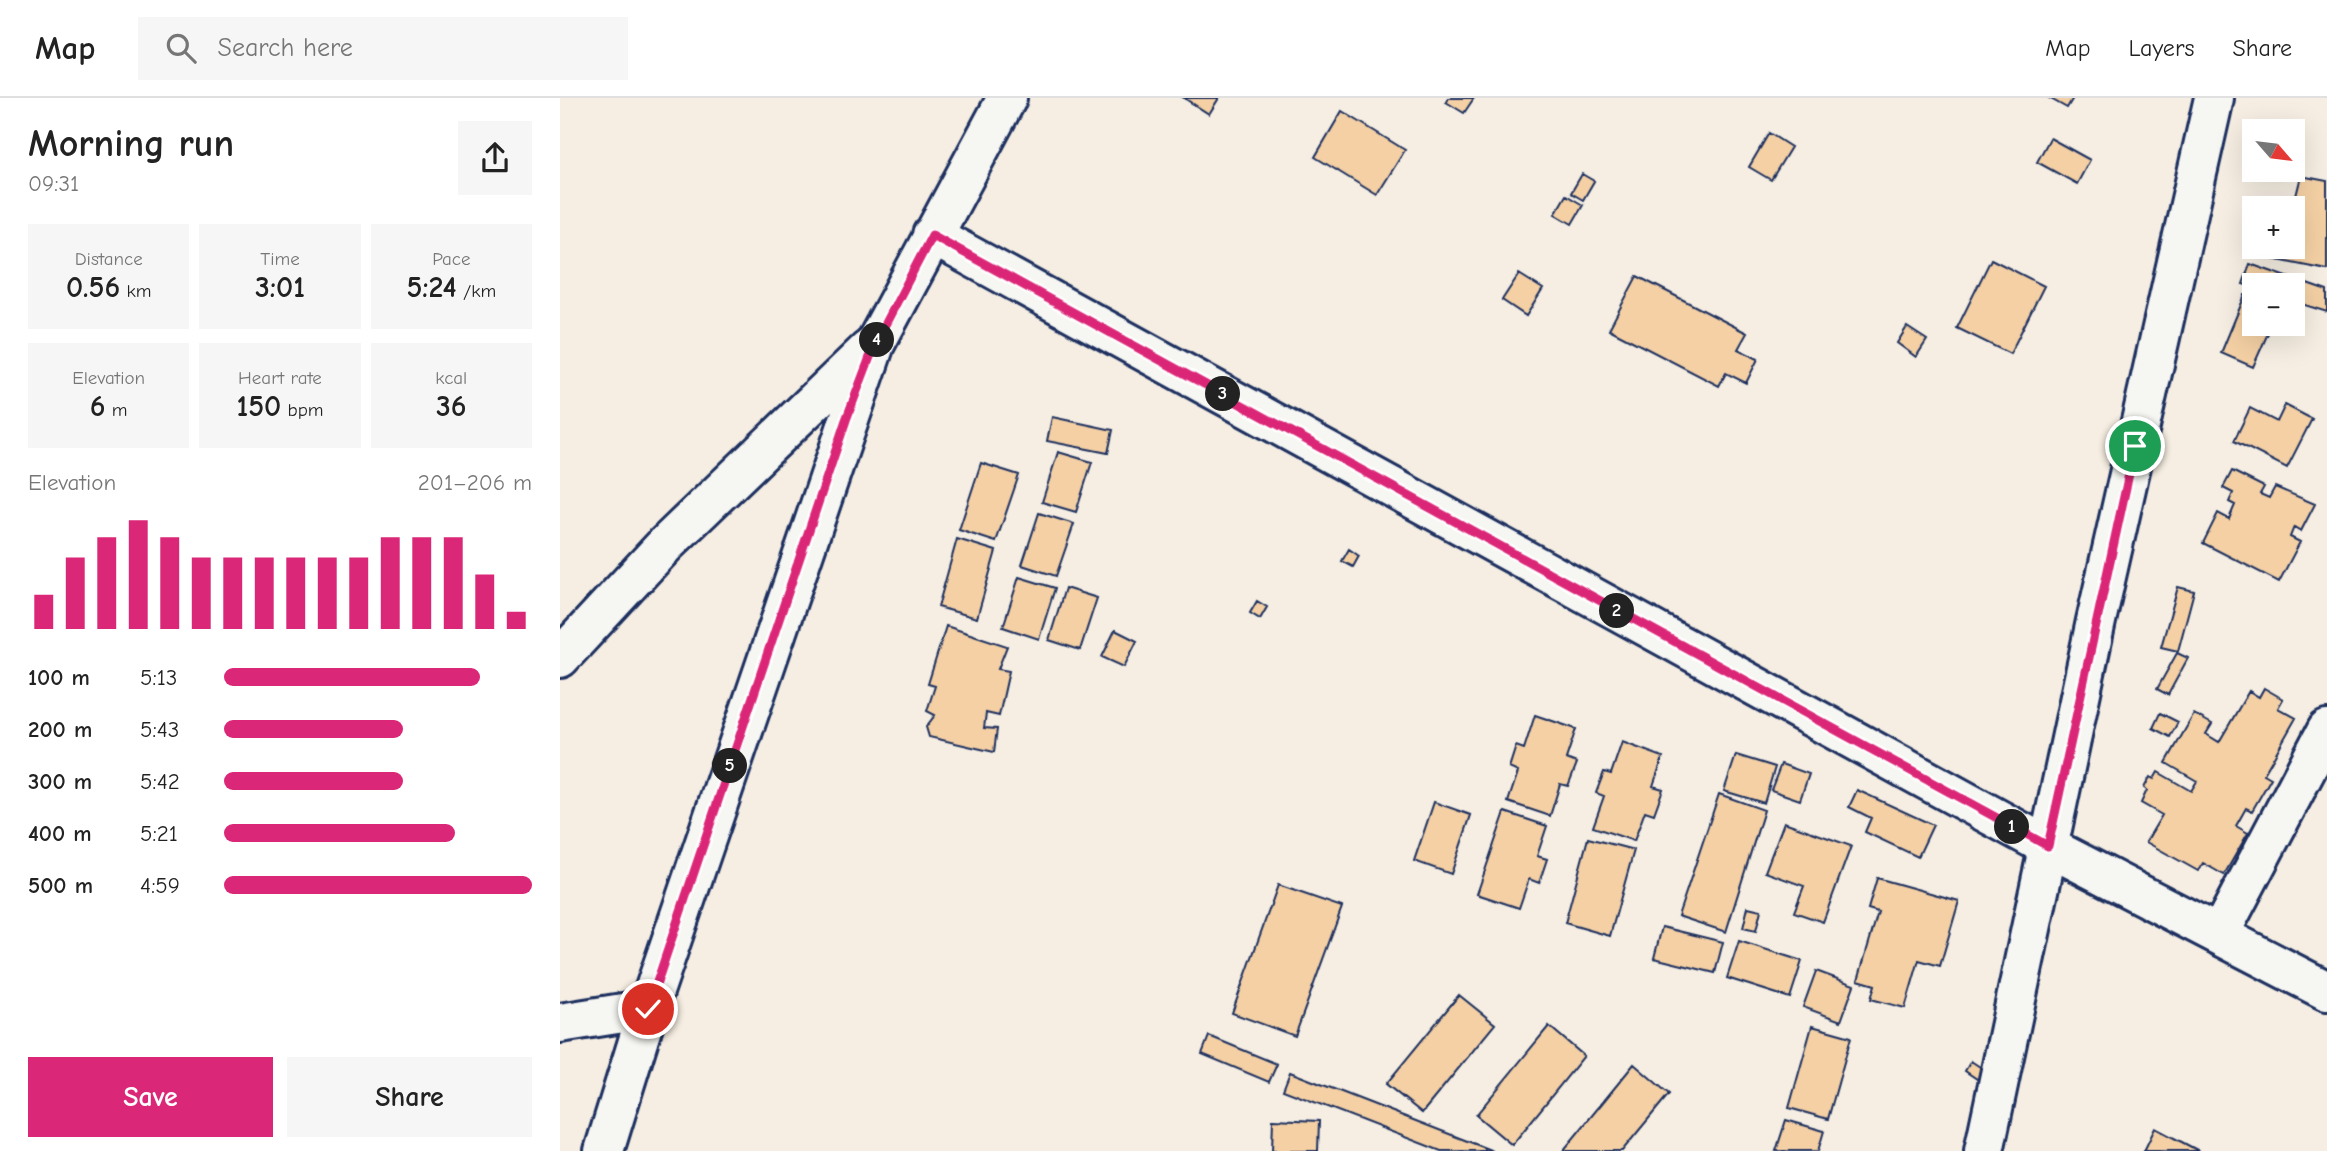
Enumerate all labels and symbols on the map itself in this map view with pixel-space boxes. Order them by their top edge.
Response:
north arrow [2242,119,2305,182]
pin: 4 [860,322,894,358]
pin: 3 [1206,376,1240,412]
pin [2105,416,2165,476]
pin: 2 [1600,594,1634,628]
pin: 5 [712,748,748,784]
pin: 1 [1994,810,2030,844]
pin [618,979,678,1039]

